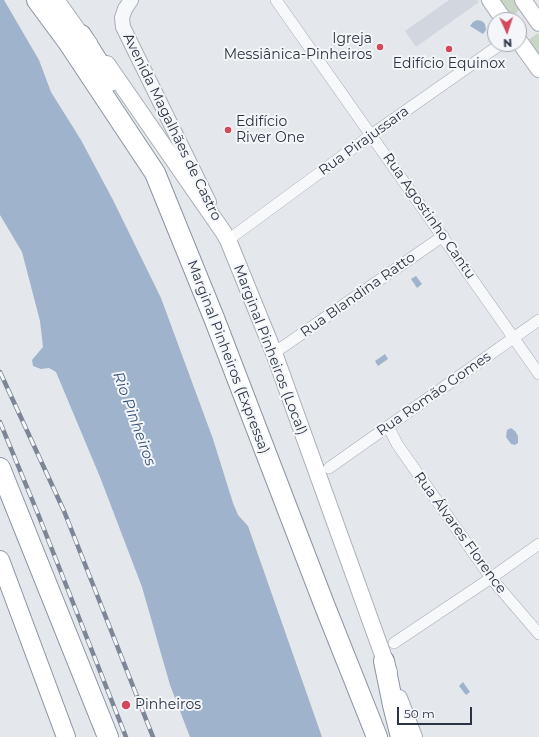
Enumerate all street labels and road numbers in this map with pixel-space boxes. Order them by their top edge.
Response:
street label: Avenida Magalhães de Castro [119,31,225,223]
street label: Rua Pirajussara [316,103,412,179]
street label: Rua Agostinho Cantu [379,150,479,282]
street label: Rua Blandina Ratto [297,249,419,341]
street label: Marginal Pinheiros (Expressa) [183,258,273,456]
street label: Marginal Pinheiros (Local) [230,262,310,438]
street label: Rua Romão Gomes [374,348,494,440]
street label: Rua Álvares Florence [410,469,510,597]

